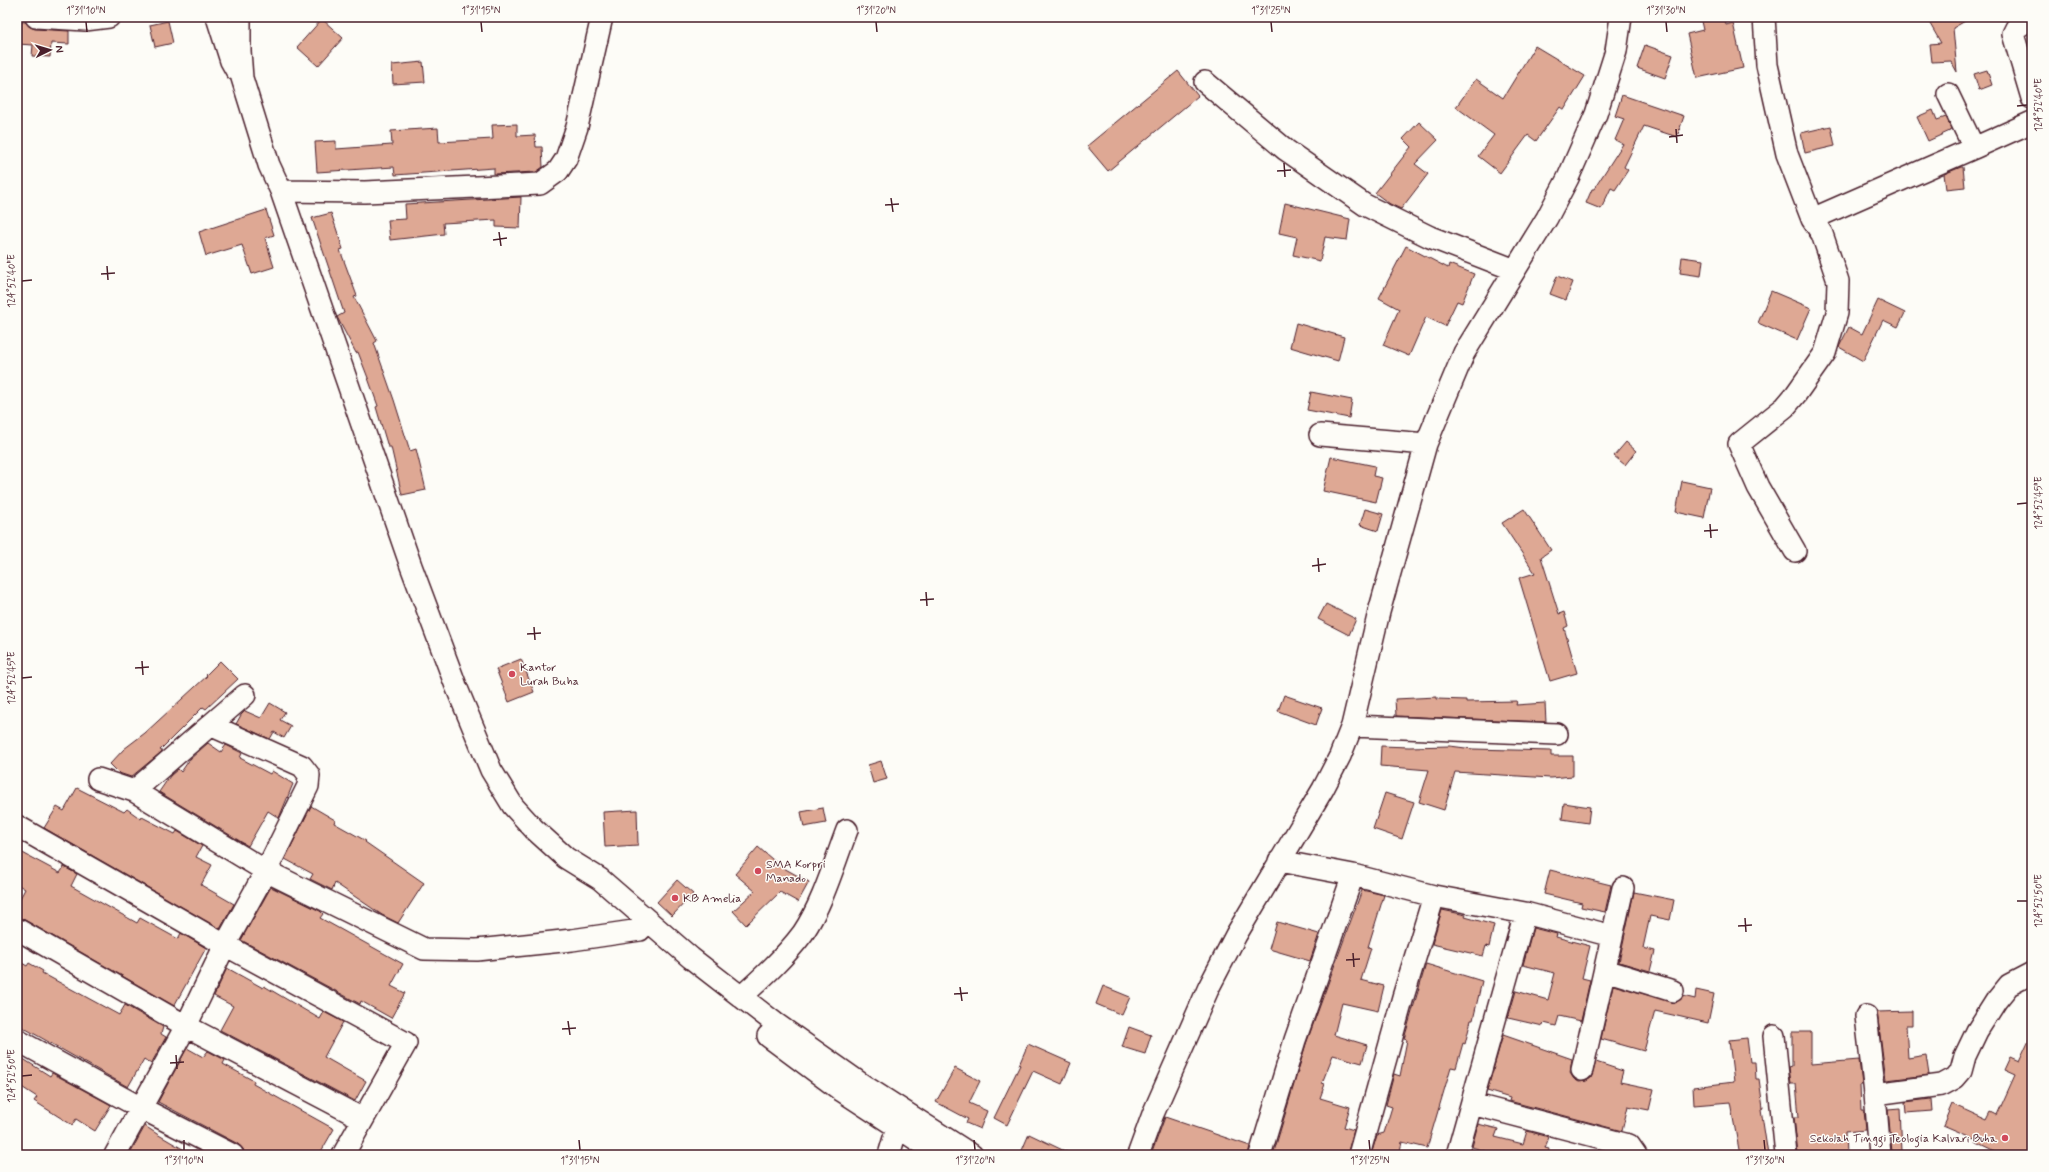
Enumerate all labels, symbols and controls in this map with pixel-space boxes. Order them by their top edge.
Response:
text: 1°31'10"N [66,4,106,18]
text: 1°31'15"N [462,4,501,18]
text: 1°31'20"N [856,4,896,18]
text: 1°31'25"N [1251,4,1291,18]
text: 1°31'30"N [1646,4,1686,18]
north arrow [30,30,70,70]
text: N [52,45,66,53]
text: 124°52'40"E [2032,78,2046,132]
text: 124°52'40"E [5,254,19,308]
text: 124°52'45"E [2032,476,2046,530]
text: 124°52'45"E [5,651,19,705]
place label: Kantor Lurah Buha [520,660,579,690]
marker: Kantor Lurah Buha [507,669,517,679]
place label: SMA Korpri Manado [766,857,826,887]
marker: SMA Korpri Manado [753,866,763,876]
text: 124°52'50"E [2032,874,2046,928]
place label: KB Amelia [683,891,741,907]
marker: KB Amelia [670,893,680,903]
text: 124°52'50"E [5,1049,19,1103]
place label: Sekolah Tinggi Teologia Kalvari Buha [1810,1131,1998,1148]
marker: Sekolah Tinggi Teologia Kalvari Buha [2000,1133,2010,1143]
text: 1°31'10"N [164,1154,204,1168]
text: 1°31'15"N [561,1154,600,1168]
text: 1°31'20"N [955,1154,995,1168]
text: 1°31'25"N [1350,1154,1390,1168]
text: 1°31'30"N [1745,1154,1785,1168]

